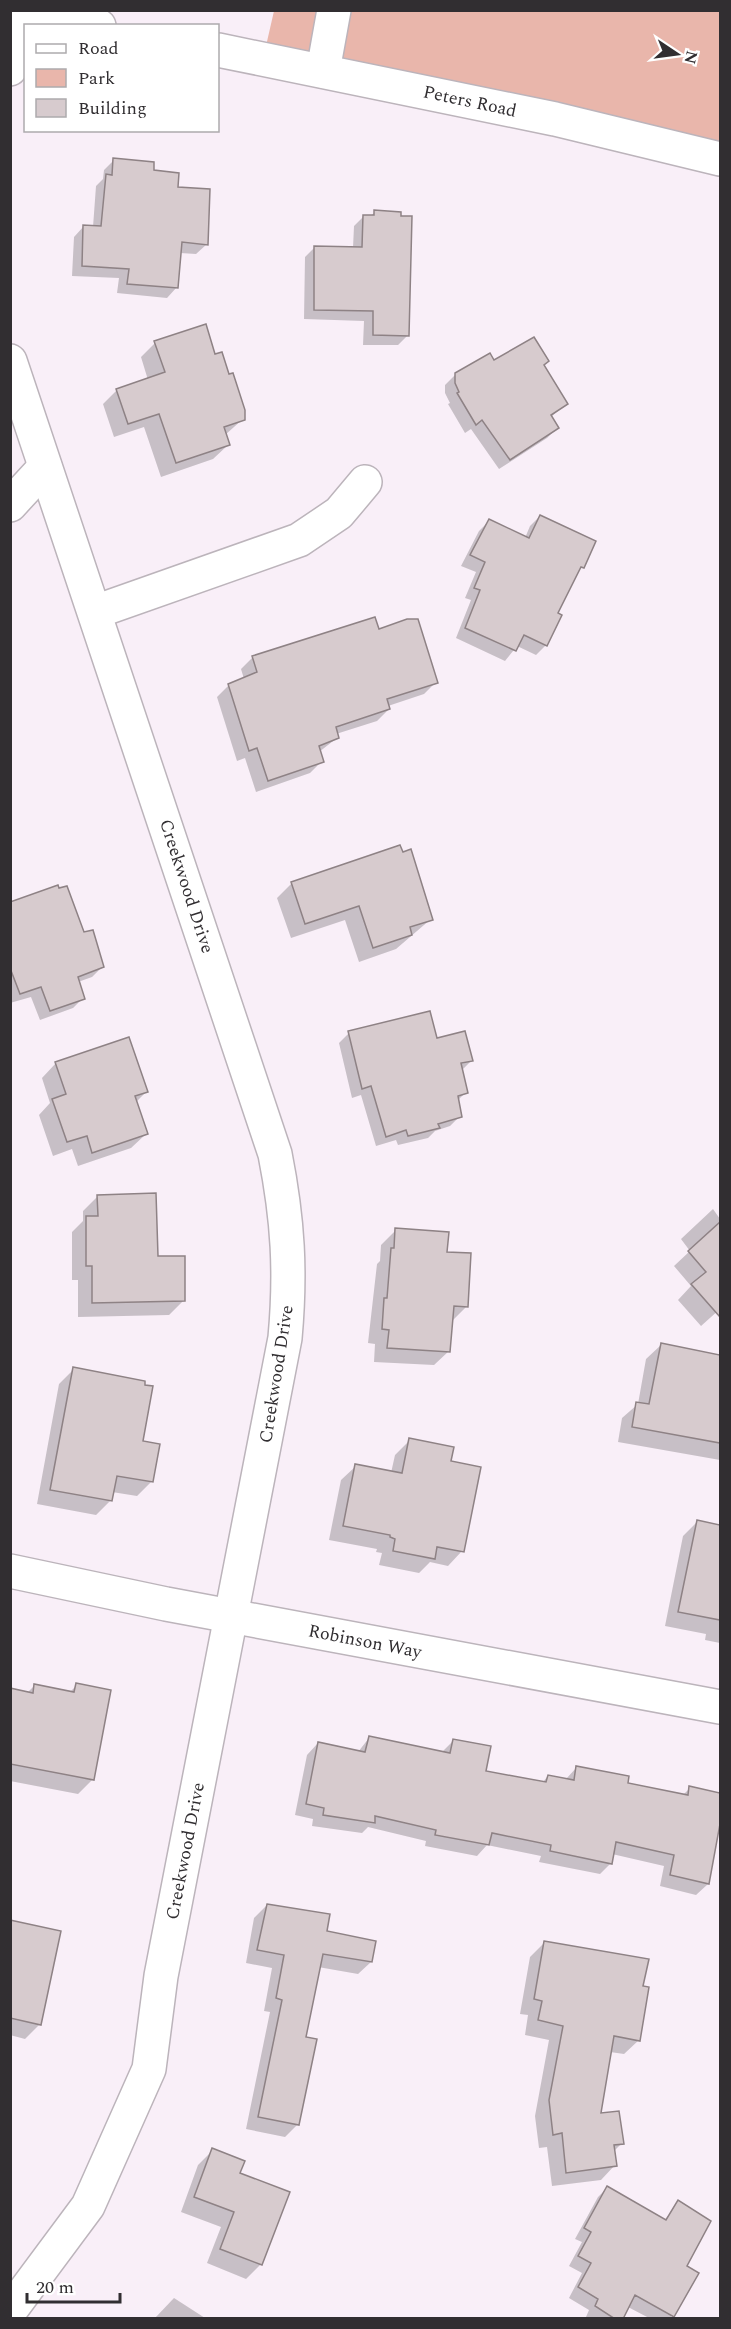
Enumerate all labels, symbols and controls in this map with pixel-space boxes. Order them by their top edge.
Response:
legend [24,24,219,132]
north arrow [647,24,707,84]
text: Road [78,35,119,62]
text: N [677,48,704,66]
text: Park [78,65,115,92]
street label: Peters Road [421,78,519,125]
text: Building [78,95,147,122]
street label: Creekwood Drive [152,816,221,957]
street label: Creekwood Drive [252,1303,301,1445]
street label: Robinson Way [306,1617,425,1666]
street label: Creekwood Drive [159,1780,212,1922]
scale bar [27,2266,120,2304]
text: 20 m [36,2274,74,2301]

